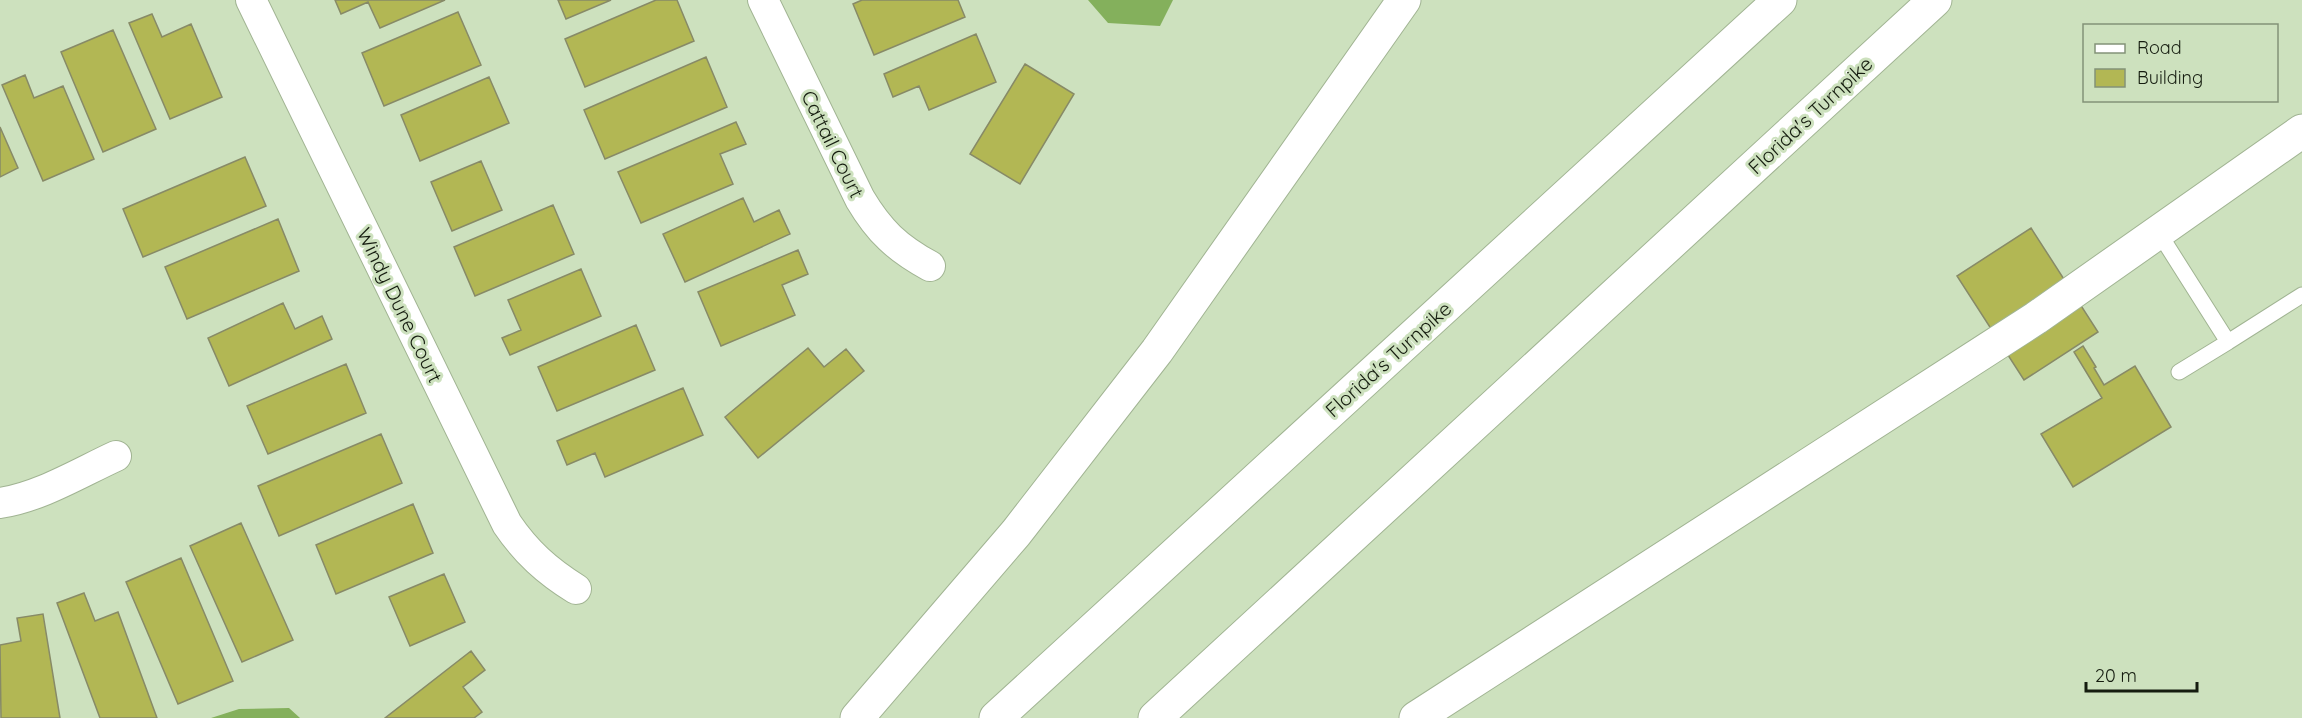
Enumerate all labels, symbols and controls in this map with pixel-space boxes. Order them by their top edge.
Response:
legend [2083,24,2278,102]
text: Road [2137,36,2182,59]
street label: Florida's Turnpike [1743,51,1877,179]
text: Building [2137,66,2203,89]
street label: Cattail Court [796,86,870,202]
street label: Windy Dune Court [352,223,448,387]
street label: Florida's Turnpike [1320,296,1456,422]
scale bar [2086,655,2197,693]
text: 20 m [2095,664,2137,687]

